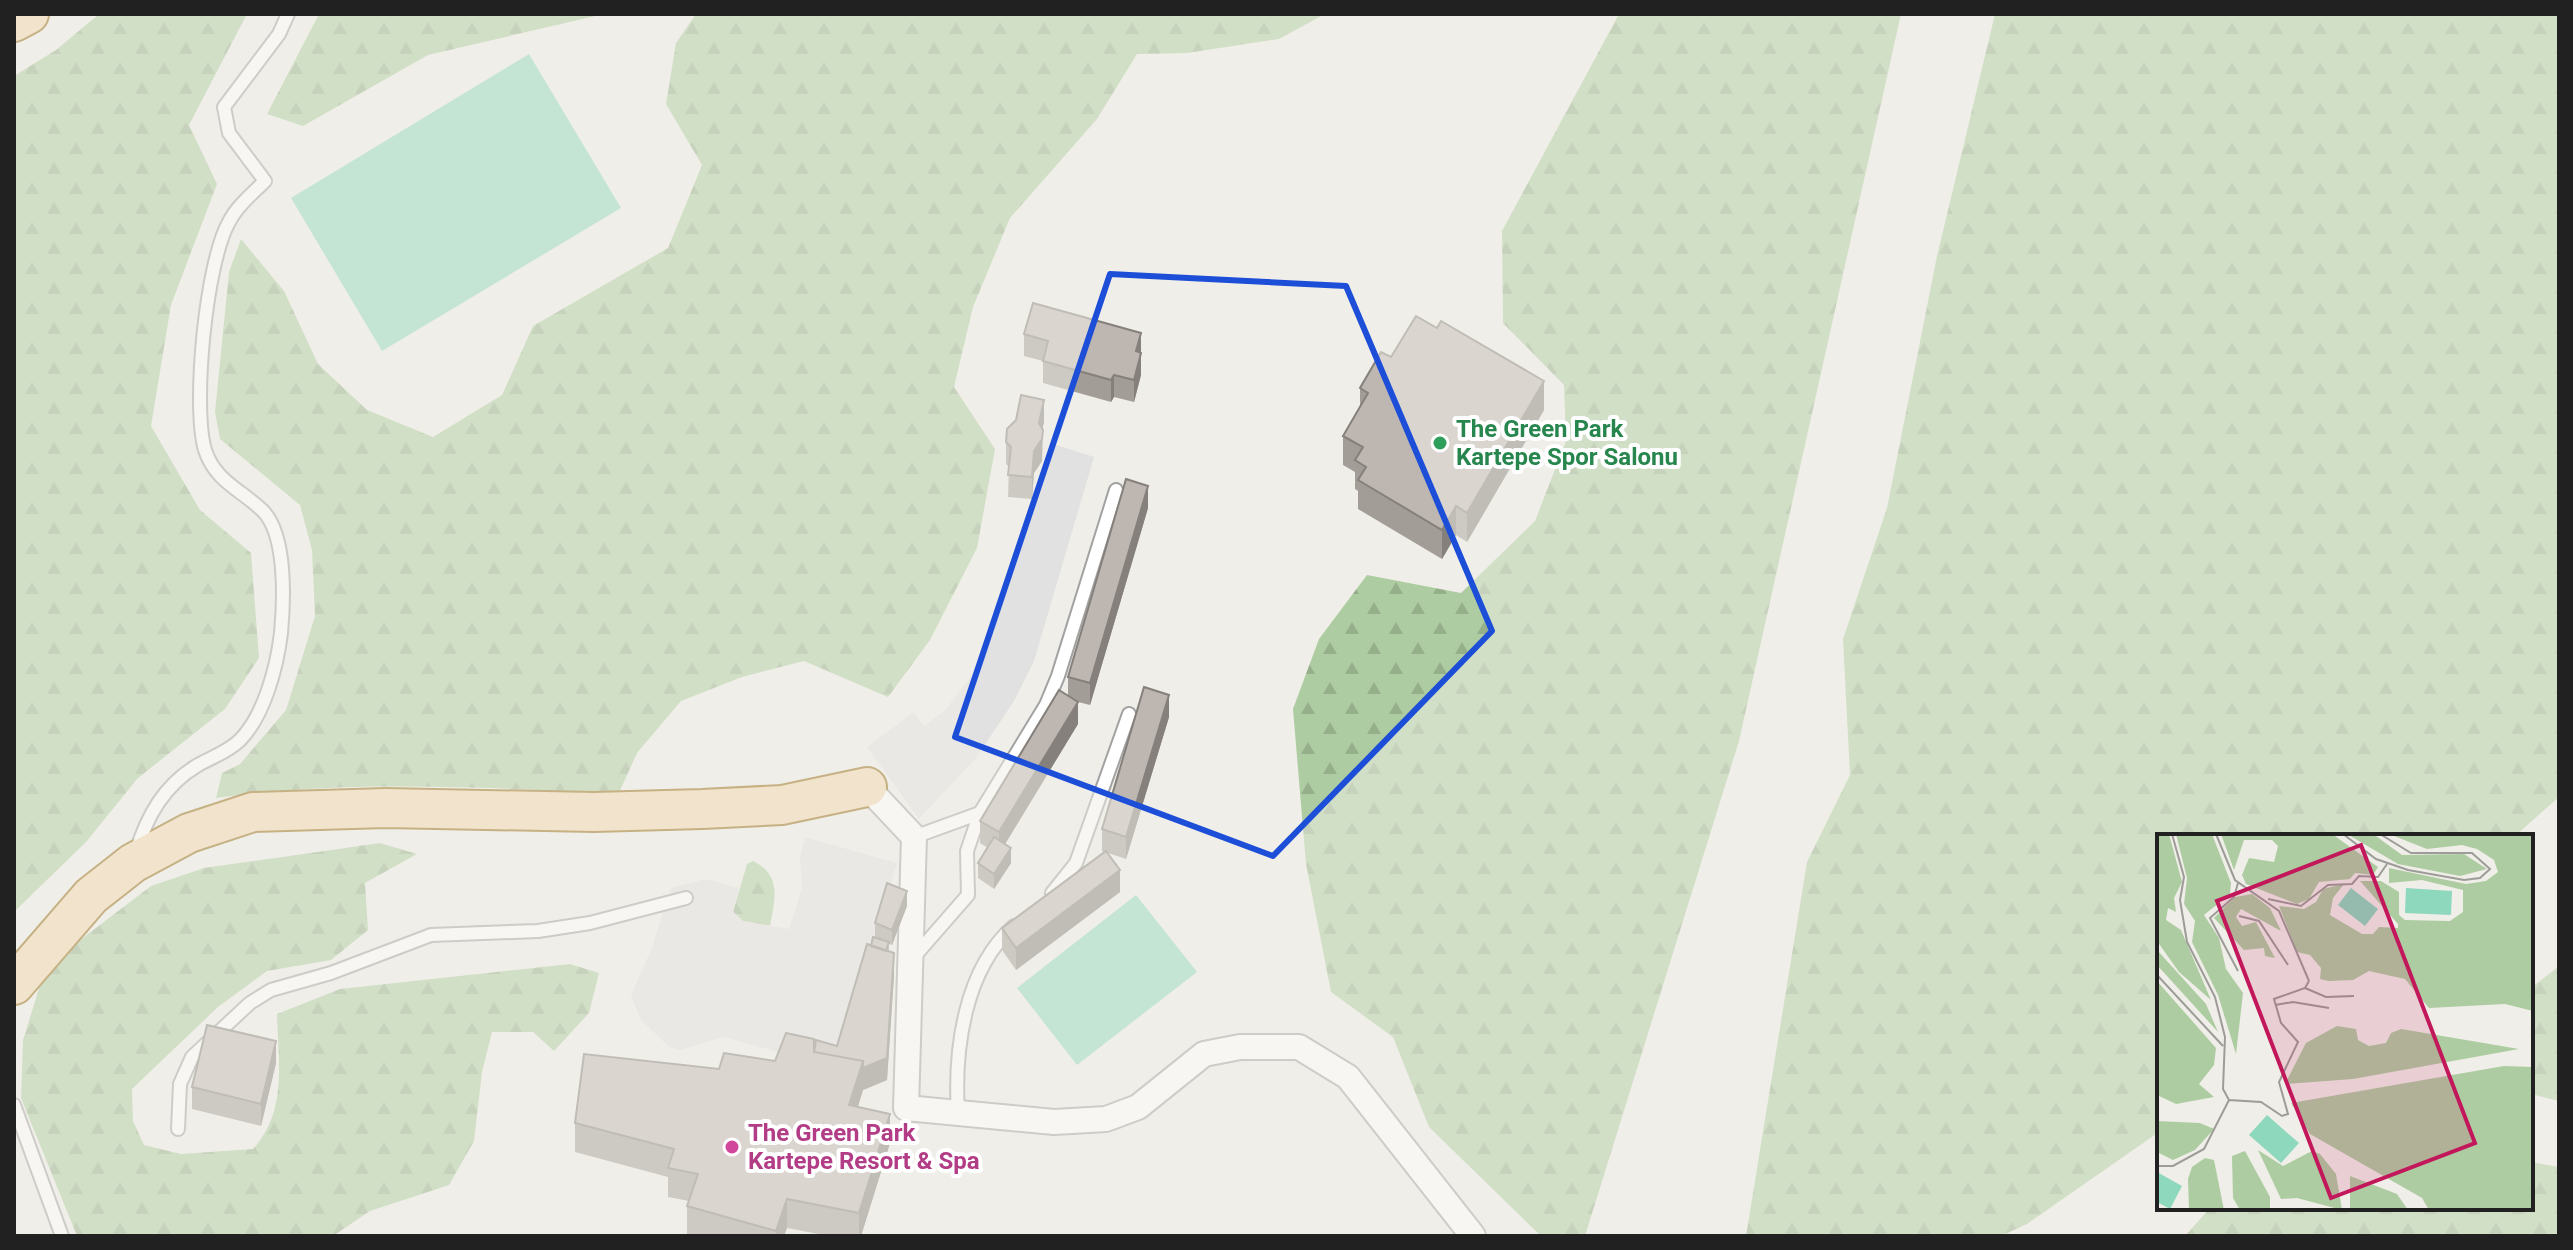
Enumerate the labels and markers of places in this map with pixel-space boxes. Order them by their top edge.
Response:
place label: The Green Park Kartepe Spor Salonu [1456,415,1678,471]
marker: The Green Park Kartepe Spor Salonu [1431,434,1449,452]
place label: The Green Park Kartepe Resort & Spa [748,1119,980,1175]
marker: The Green Park Kartepe Resort & Spa [723,1138,741,1156]

